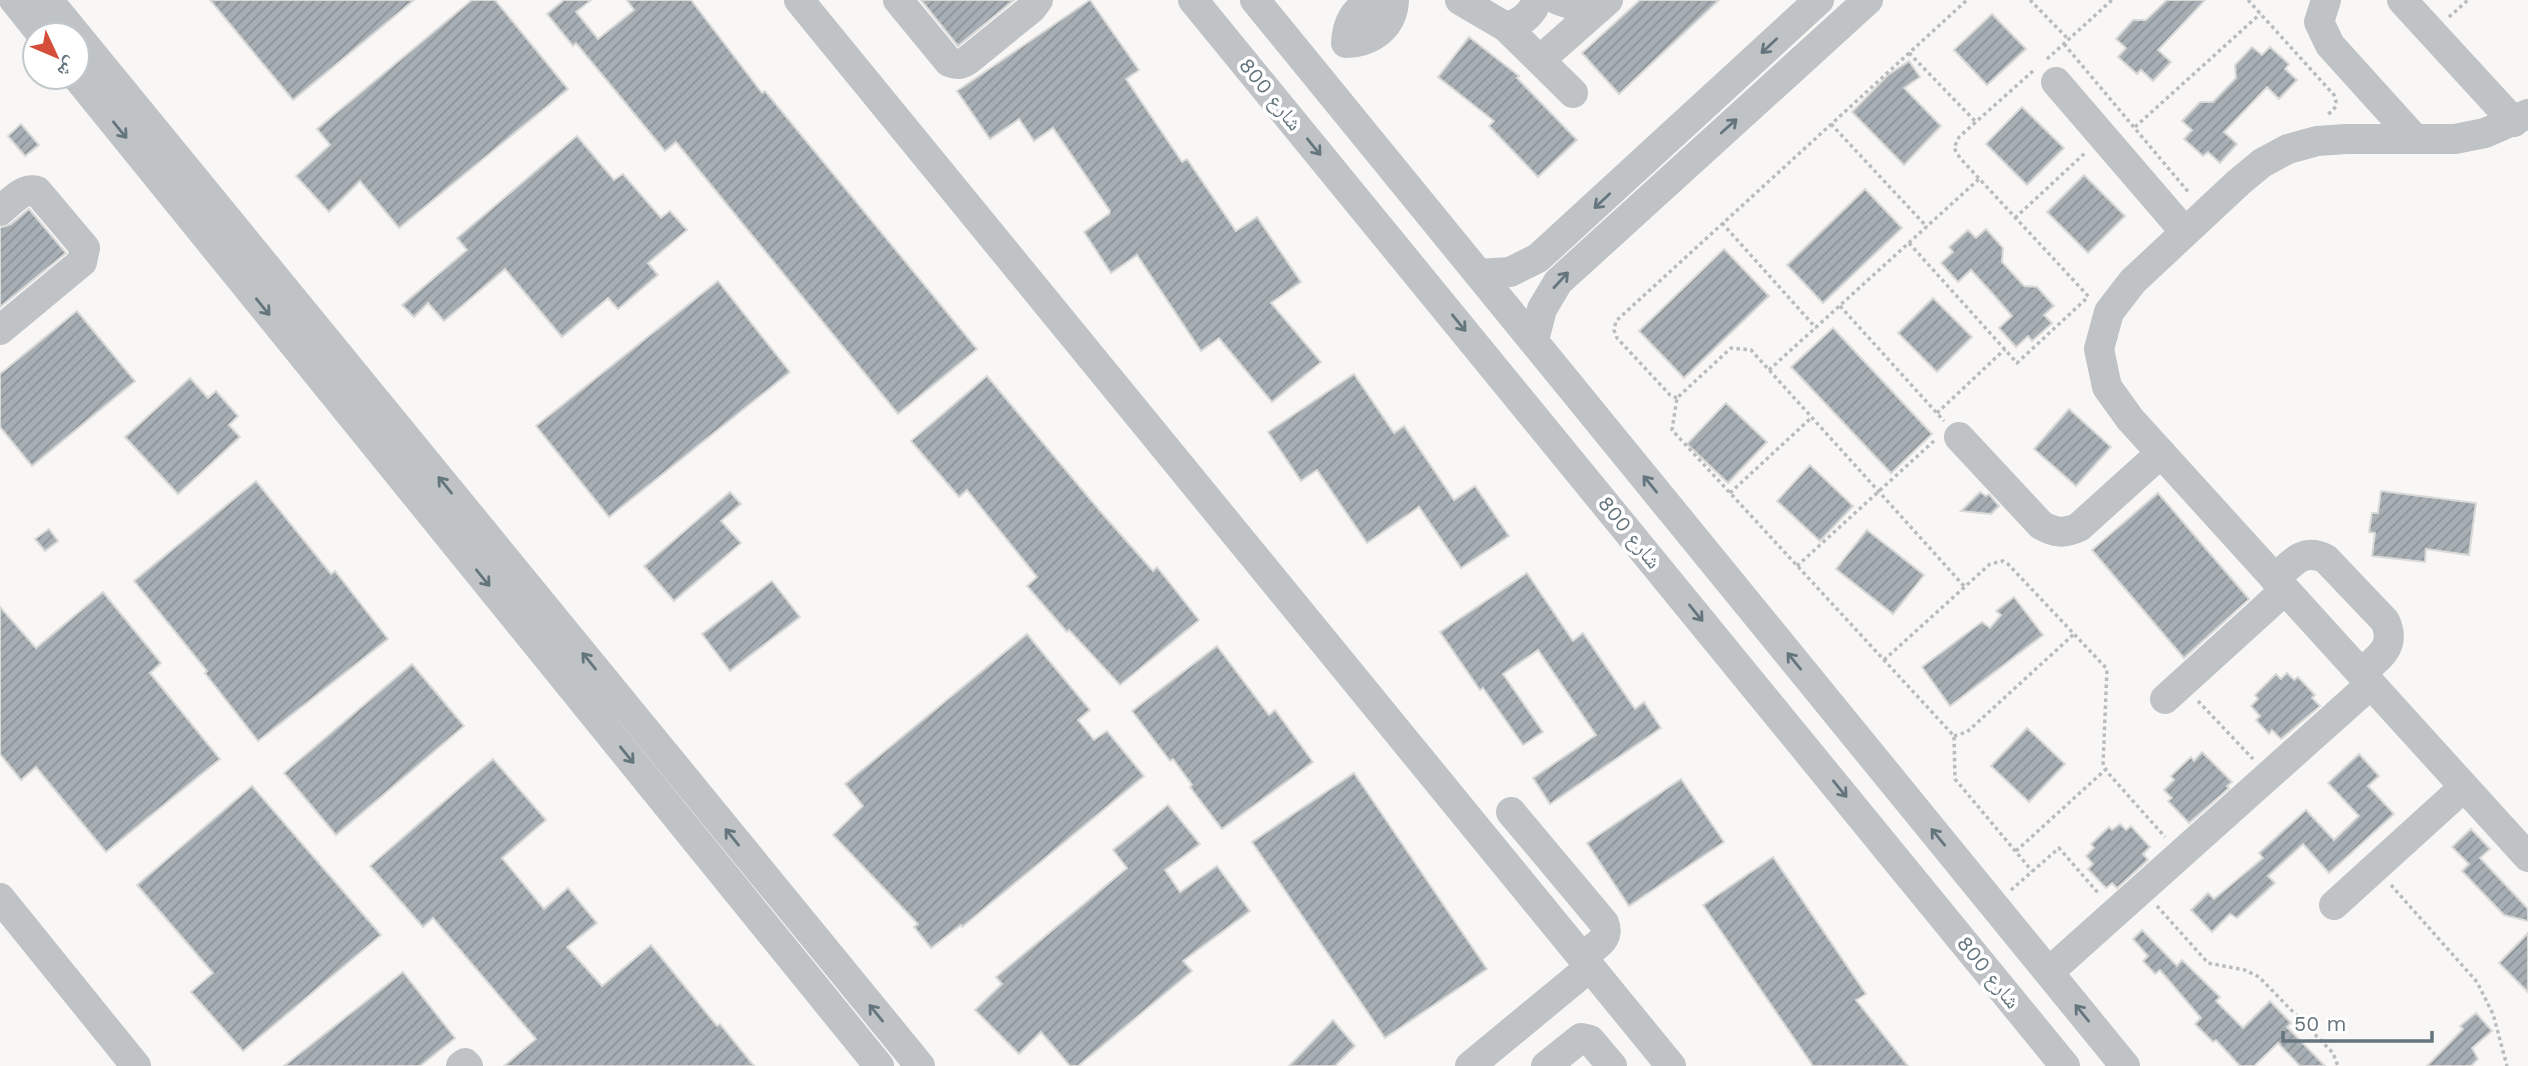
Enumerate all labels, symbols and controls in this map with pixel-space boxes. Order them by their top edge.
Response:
north arrow [21,21,91,91]
one-way arrow [1761,38,1778,55]
text: ش [53,52,83,83]
street label: شارع 800 [1233,53,1308,136]
one-way arrow [1720,118,1738,134]
one-way arrow [112,120,127,139]
one-way arrow [1307,138,1322,156]
one-way arrow [1594,192,1611,209]
one-way arrow [1553,271,1570,288]
one-way arrow [255,297,271,315]
one-way arrow [1451,314,1467,332]
one-way arrow [437,476,452,494]
one-way arrow [1643,476,1658,494]
street label: شارع 800 [1592,491,1667,574]
one-way arrow [476,569,491,587]
one-way arrow [1689,603,1704,621]
one-way arrow [581,652,596,670]
one-way arrow [1786,652,1802,670]
one-way arrow [619,746,634,764]
one-way arrow [1832,780,1848,798]
one-way arrow [725,828,741,846]
one-way arrow [1930,829,1946,847]
street label: شارع 800 [1951,931,2026,1014]
scale bar [2283,1000,2432,1044]
one-way arrow [869,1005,884,1023]
one-way arrow [2074,1005,2090,1023]
text: 50 m [2294,1011,2346,1036]

